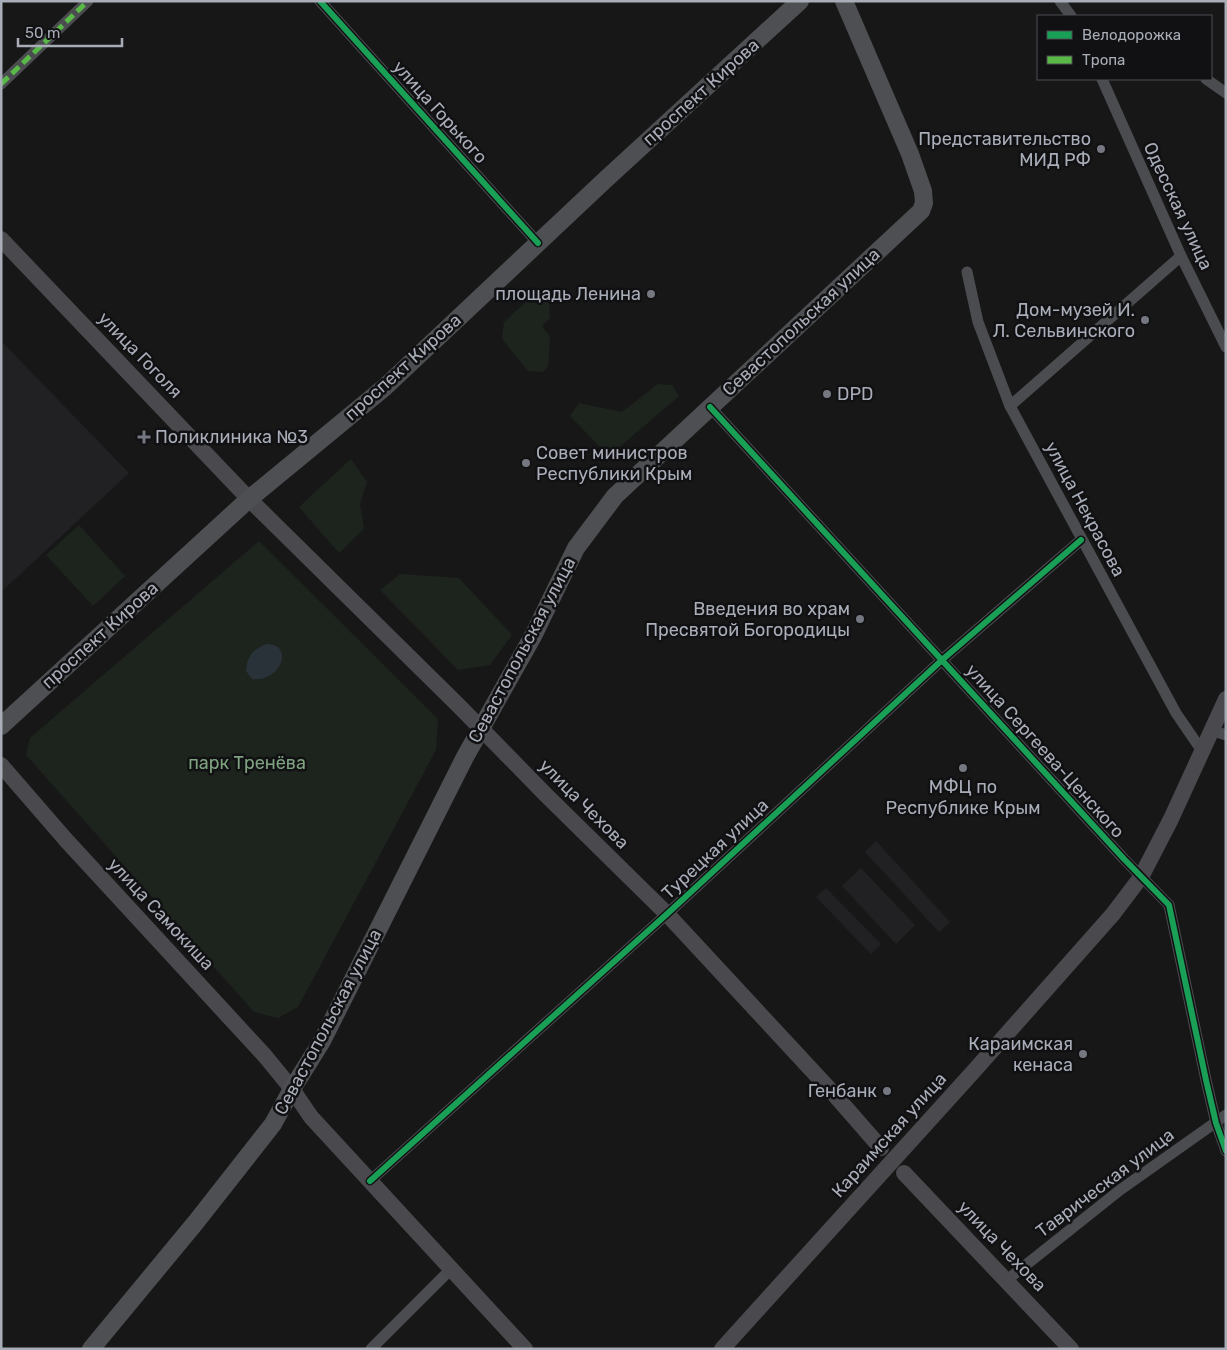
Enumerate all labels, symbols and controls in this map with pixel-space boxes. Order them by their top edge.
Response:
scale bar [18,15,121,47]
legend [1037,15,1212,80]
text: 50 m [25,24,60,42]
text: Велодорожка [1082,26,1181,44]
street label: проспект Кирова [638,34,764,150]
text: Тропа [1082,51,1125,69]
street label: улица Горького [388,56,492,168]
place label: Представительство МИД РФ [918,128,1091,171]
street label: Одесская улица [1139,139,1217,273]
marker: Представительство МИД РФ [1095,143,1107,155]
street label: Севастопольская улица [718,243,884,401]
place label: площадь Ленина [495,283,641,305]
marker: площадь Ленина [645,288,657,300]
place label: Дом-музей И. Л. Сельвинского [993,299,1135,342]
street label: улица Гоголя [93,307,187,403]
street label: проспект Кирова [340,309,466,425]
marker: Дом-музей И. Л. Сельвинского [1139,314,1151,326]
place label: DPD [837,383,873,405]
marker: DPD [821,388,833,400]
place label: Поликлиника №3 [155,426,308,448]
marker: Поликлиника №3 [137,430,151,444]
street label: улица Некрасова [1040,438,1130,580]
place label: Совет министров Республики Крым [536,442,692,485]
marker: Совет министров Республики Крым [520,457,532,469]
street label: Севастопольская улица [464,553,580,747]
street label: проспект Кирова [37,577,163,693]
place label: Введения во храм Пресвятой Богородицы [645,598,850,641]
marker: Введения во храм Пресвятой Богородицы [854,613,866,625]
street label: улица Сергеева-Ценского [961,659,1129,843]
park label: парк Тренёва [188,752,306,774]
street label: улица Чехова [534,754,634,854]
marker: МФЦ по Республике Крым [957,762,969,774]
place label: МФЦ по Республике Крым [886,776,1040,819]
street label: Турецкая улица [657,794,773,904]
street label: улица Самокиша [103,853,219,975]
street label: Севастопольская улица [270,925,386,1119]
place label: Караимская кенаса [968,1033,1073,1076]
marker: Караимская кенаса [1077,1048,1089,1060]
street label: Караимская улица [827,1068,951,1202]
place label: Генбанк [808,1080,877,1102]
marker: Генбанк [881,1085,893,1097]
street label: Таврическая улица [1031,1124,1179,1242]
street label: улица Чехова [953,1196,1051,1296]

